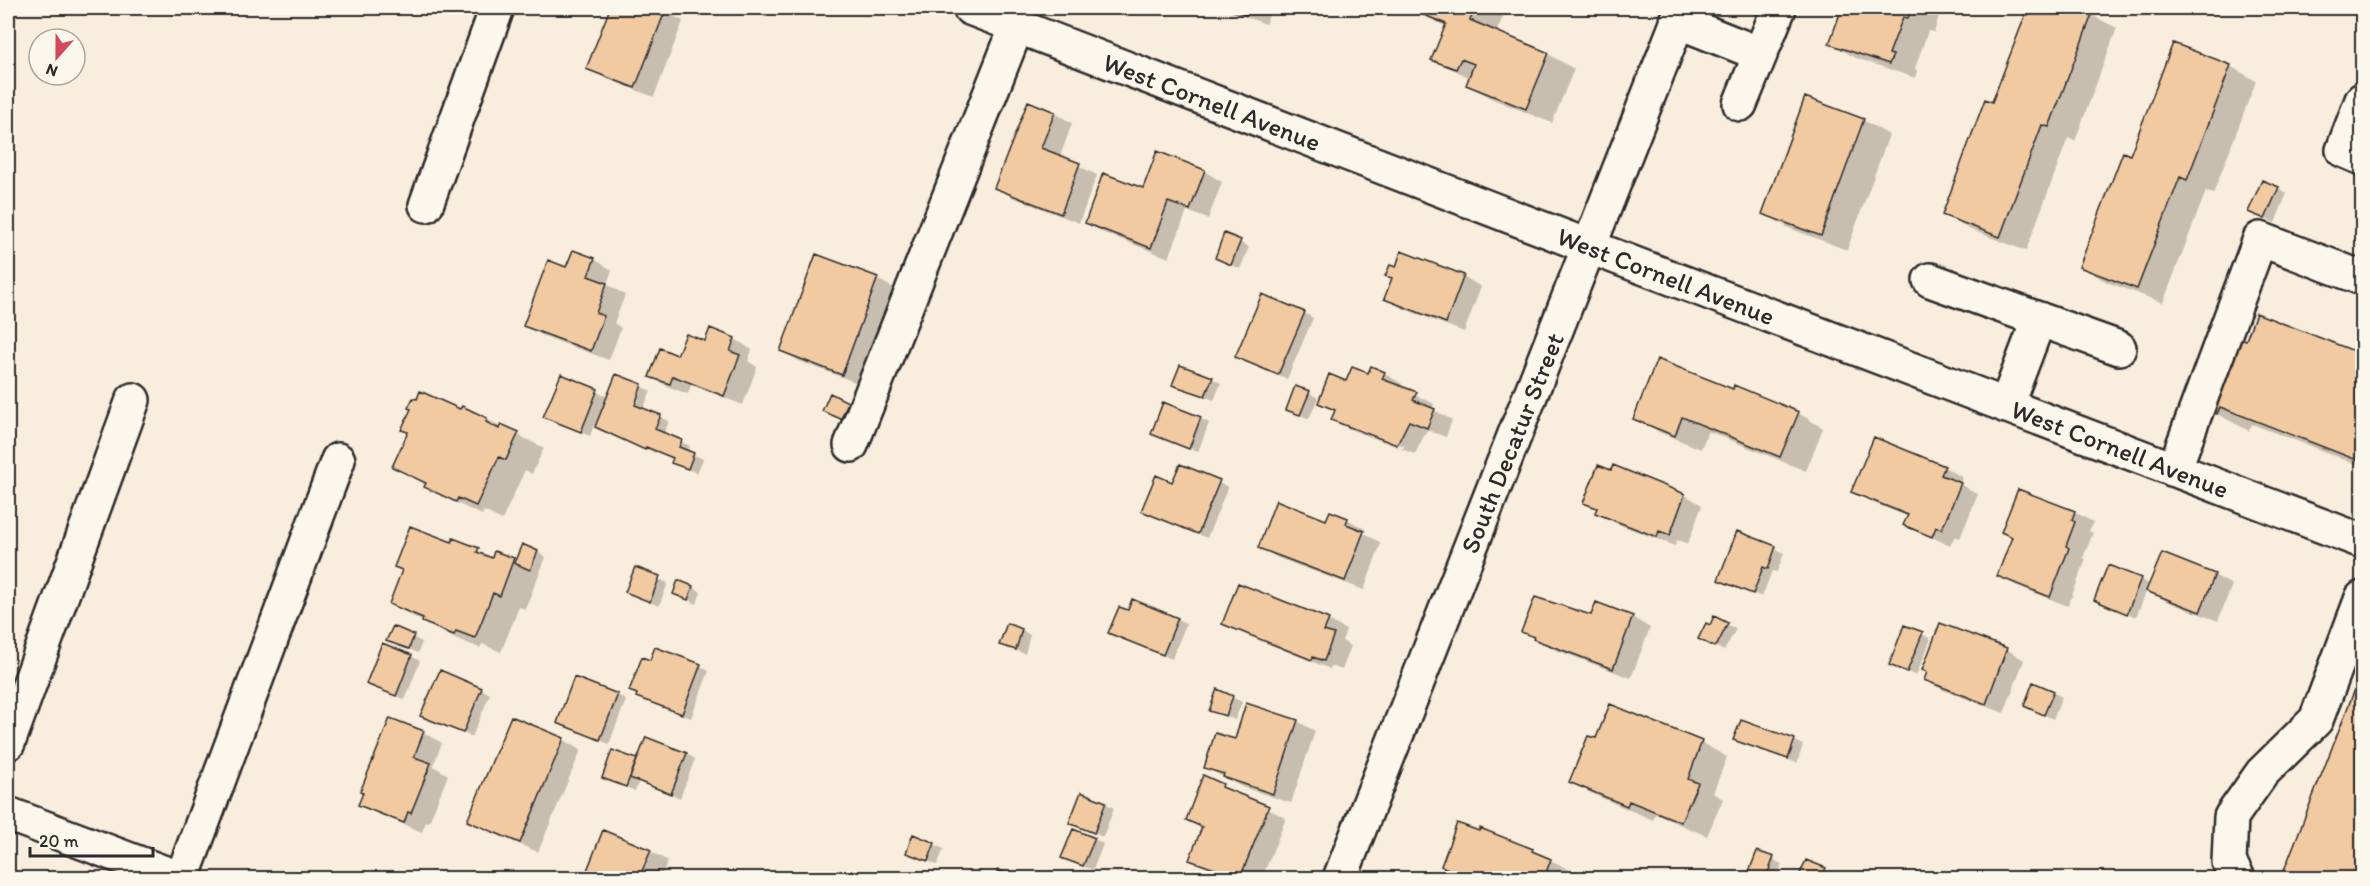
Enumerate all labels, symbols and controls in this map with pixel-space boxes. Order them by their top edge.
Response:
north arrow [27,27,87,87]
street label: West Cornell Avenue [1099,46,1325,158]
text: N [43,60,60,81]
street label: West Cornell Avenue [1553,220,1779,332]
street label: South Decatur Street [1453,328,1571,558]
street label: West Cornell Avenue [2007,393,2233,505]
scale bar [30,820,153,858]
text: 20 m [39,830,79,852]

